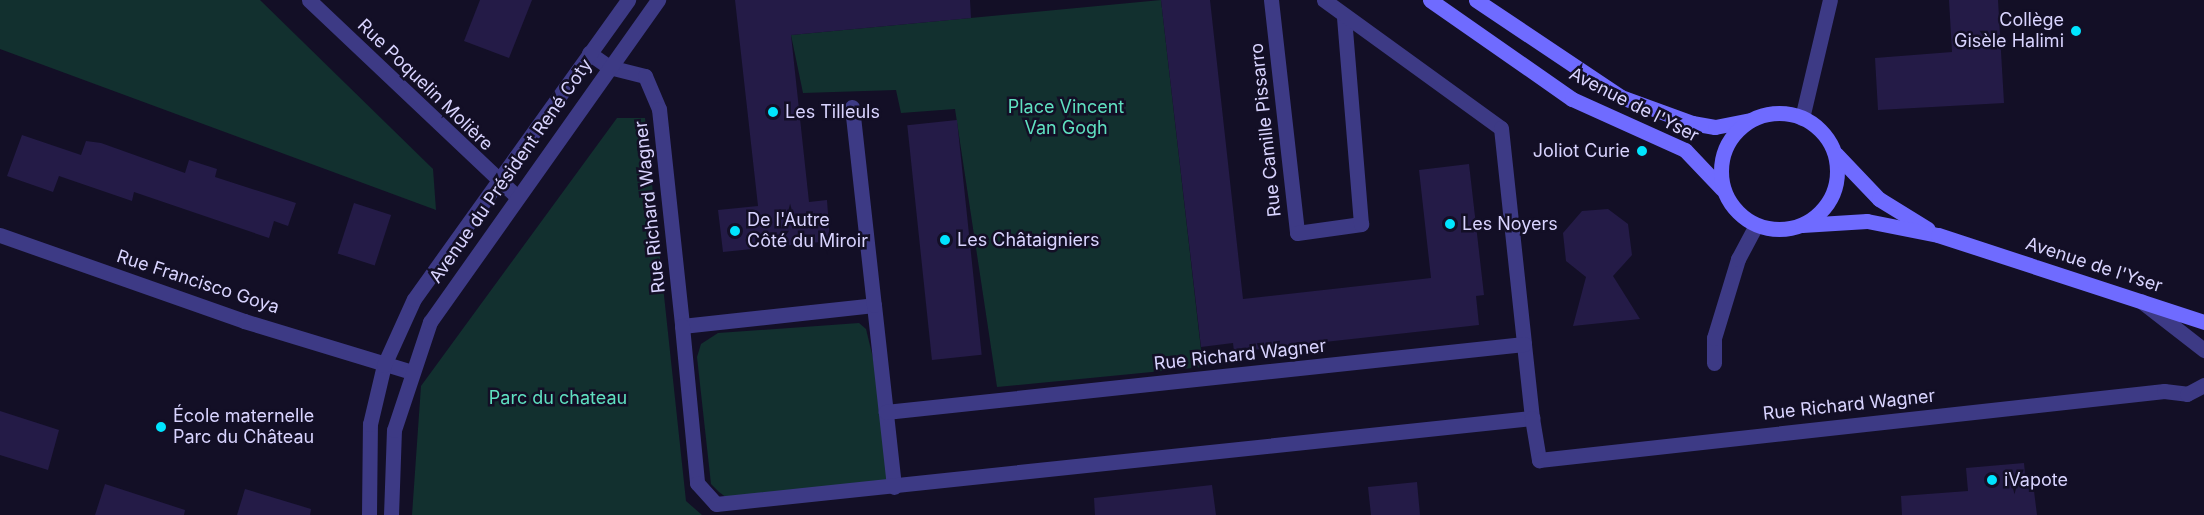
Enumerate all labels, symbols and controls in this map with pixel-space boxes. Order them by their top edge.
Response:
place label: Collège Gisèle Halimi [1954,10,2064,52]
street label: Rue Poquelin Molière [353,15,497,155]
marker: Collège Gisèle Halimi [2069,24,2083,38]
street label: Rue Camille Pissarro [1246,42,1286,218]
street label: Avenue du Président René Coty [425,55,597,287]
street label: Avenue de l'Yser [1566,63,1702,147]
park label: Place Vincent Van Gogh [1008,97,1124,140]
place label: Les Tilleuls [785,101,880,123]
marker: Les Tilleuls [766,105,780,119]
street label: Rue Richard Wagner [630,120,670,294]
place label: Joliot Curie [1533,140,1630,162]
marker: Joliot Curie [1635,144,1649,158]
place label: De l'Autre Côté du Miroir [747,210,868,252]
place label: Les Noyers [1462,213,1558,235]
marker: Les Noyers [1443,217,1457,231]
marker: De l'Autre Côté du Miroir [728,224,742,238]
place label: Les Châtaigniers [957,229,1099,251]
marker: Les Châtaigniers [938,233,952,247]
street label: Avenue de l'Yser [2023,233,2165,297]
street label: Rue Francisco Goya [114,246,282,318]
street label: Rue Richard Wagner [1153,335,1327,375]
street label: Rue Richard Wagner [1762,385,1936,425]
park label: Parc du chateau [489,387,627,409]
place label: École maternelle Parc du Château [173,406,314,448]
marker: École maternelle Parc du Château [154,420,168,434]
place label: iVapote [2004,469,2068,491]
marker: iVapote [1985,473,1999,487]

